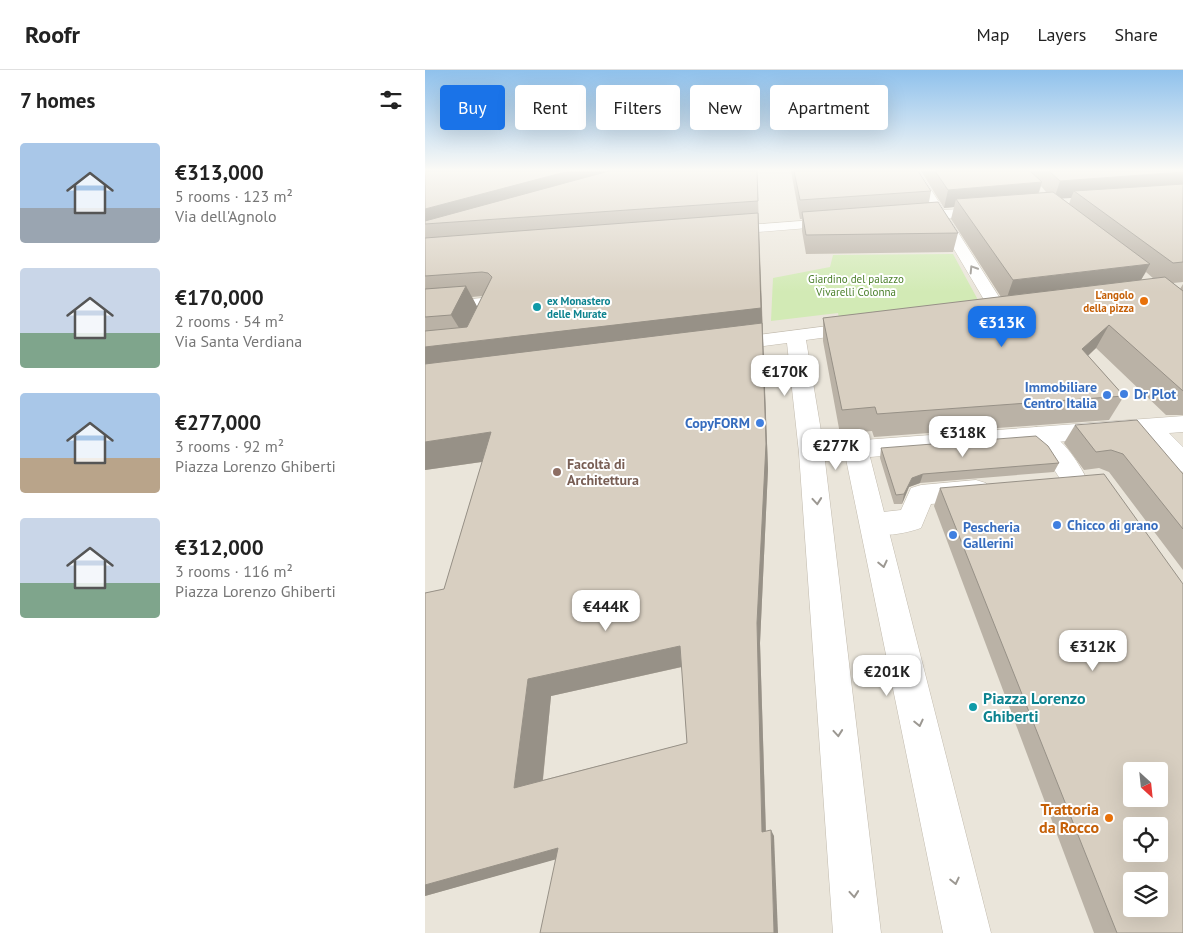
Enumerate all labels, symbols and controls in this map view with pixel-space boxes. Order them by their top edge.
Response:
text: Roofr [25,19,80,50]
text: Map [977,23,1009,46]
text: Layers [1037,23,1086,46]
text: Share [1114,23,1158,46]
chip: Buy [440,85,505,130]
chip: Rent [515,85,586,130]
chip: Filters [596,85,680,130]
chip: New [690,85,760,130]
chip: Apartment [770,85,888,130]
icon: filters [377,86,405,114]
text: 7 homes [20,87,95,114]
text: €313,000 [175,159,264,186]
icon: home [60,163,120,223]
text: 5 rooms · 123 m² [175,186,293,206]
text: Via dell'Agnolo [175,206,277,226]
one-way arrow [970,266,980,275]
park label: Giardino del palazzo Vivarelli Colonna [808,272,904,299]
text: €170,000 [175,284,264,311]
icon: home [60,288,120,348]
place label: L'angolo della pizza [1083,288,1134,315]
place label: ex Monastero delle Murate [547,294,611,321]
marker: L'angolo della pizza [1138,295,1150,307]
marker: ex Monastero delle Murate [531,301,543,313]
pin: €313K [967,306,1037,348]
text: 2 rooms · 54 m² [175,311,284,331]
text: €313K [979,312,1025,332]
text: Via Santa Verdiana [175,331,302,351]
pin: €170K [750,354,820,397]
text: €170K [762,361,808,381]
place label: Immobiliare Centro Italia [1023,378,1097,412]
place label: Dr Plot [1134,385,1176,403]
marker: Dr Plot [1118,388,1130,400]
marker: Immobiliare Centro Italia [1101,389,1113,401]
text: €277,000 [175,409,261,436]
icon: home [60,413,120,473]
place label: CopyFORM [685,414,750,432]
pin: €318K [928,416,998,458]
marker: CopyFORM [754,417,766,429]
text: €318K [940,422,986,442]
pin: €277K [801,428,871,471]
text: €277K [813,435,859,455]
text: 3 rooms · 92 m² [175,436,284,456]
place label: Facoltà di Architettura [567,455,639,489]
text: Piazza Lorenzo Ghiberti [175,456,336,476]
marker: Facoltà di Architettura [551,466,563,478]
one-way arrow [811,497,822,505]
place label: Chicco di grano [1067,516,1159,534]
place label: Pescheria Gallerini [963,518,1020,552]
marker: Chicco di grano [1051,519,1063,531]
marker: Pescheria Gallerini [947,529,959,541]
text: €312,000 [175,534,264,561]
icon: home [60,538,120,598]
one-way arrow [878,560,888,569]
text: 3 rooms · 116 m² [175,561,293,581]
text: Piazza Lorenzo Ghiberti [175,581,336,601]
pin: €444K [571,590,641,632]
text: €444K [583,596,629,616]
pin: €312K [1058,630,1128,672]
text: €312K [1070,636,1116,656]
pin: €201K [852,654,922,697]
text: €201K [864,661,910,681]
place label: Piazza Lorenzo Ghiberti [983,688,1086,726]
marker: Piazza Lorenzo Ghiberti [967,701,979,713]
one-way arrow [914,718,924,727]
one-way arrow [833,729,844,737]
north arrow [1123,762,1167,808]
map controls [1123,762,1168,917]
place label: Trattoria da Rocco [1039,799,1099,837]
marker: Trattoria da Rocco [1103,812,1115,824]
button: locate [1123,817,1168,862]
button: layers [1123,872,1168,917]
one-way arrow [950,877,960,886]
one-way arrow [848,891,859,899]

